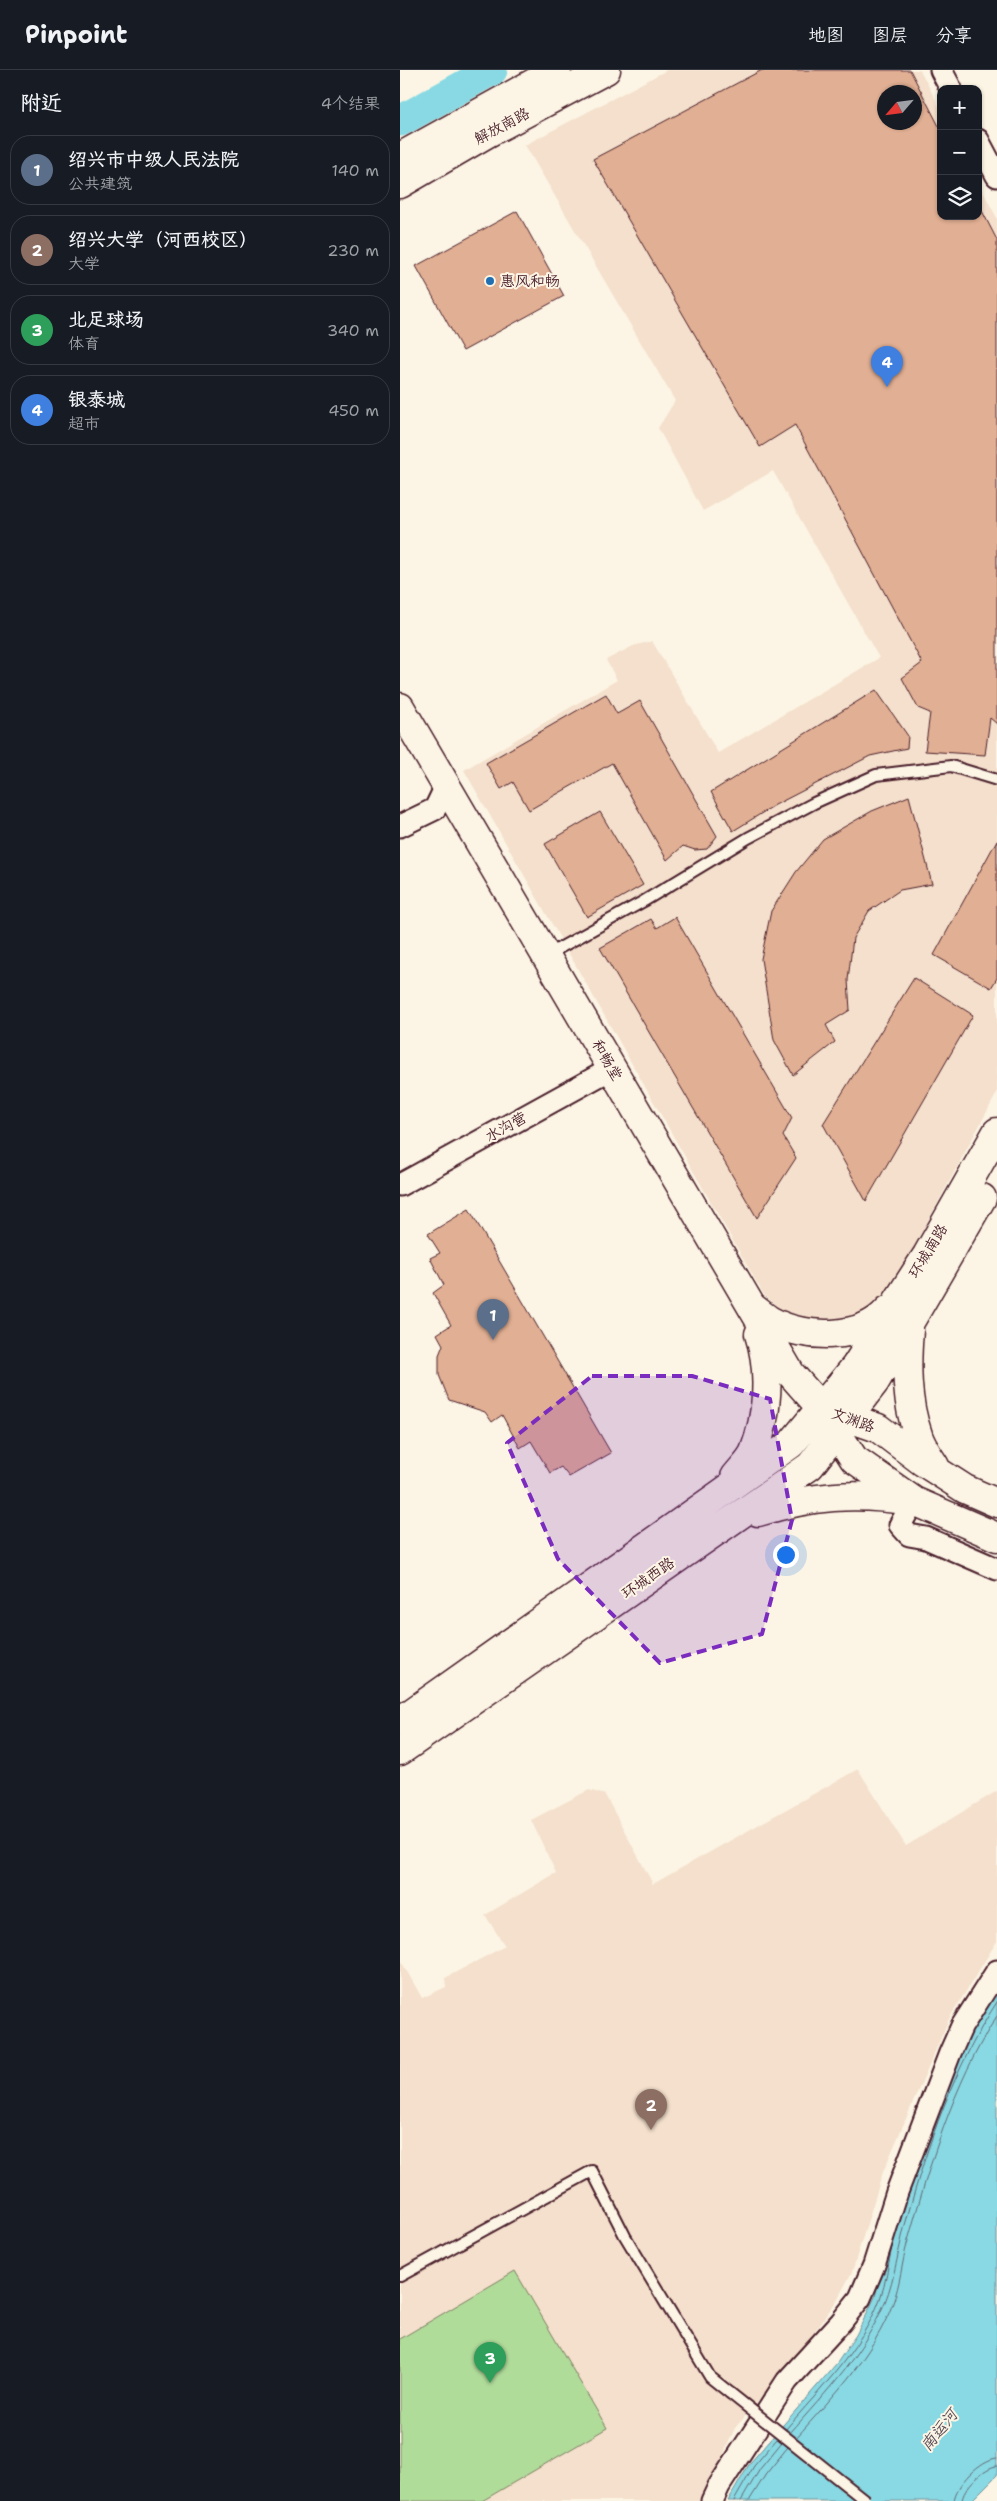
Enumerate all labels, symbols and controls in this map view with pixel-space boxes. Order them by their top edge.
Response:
text: Pinpoint [25,19,127,51]
text: 地图 [808,23,844,47]
text: 图层 [872,23,908,47]
text: 分享 [936,23,972,47]
north arrow [877,85,922,130]
map controls [937,85,982,220]
button: + [937,85,982,130]
text: 附近 [20,89,62,117]
text: 4个结果 [321,93,380,114]
street label: 解放南路 [471,103,533,149]
button: − [937,130,982,175]
text: 绍兴市中级人民法院 [68,147,239,172]
text: 1 [33,160,41,181]
text: 140 m [332,160,379,181]
text: 公共建筑 [68,173,132,194]
button: layers [937,175,982,220]
text: 绍兴大学（河西校区） [68,227,258,252]
text: 2 [31,240,43,261]
text: 230 m [327,240,379,261]
text: 大学 [68,253,100,274]
place label: 惠风和畅 [500,271,560,291]
marker: 惠风和畅 [484,275,496,287]
text: 北足球场 [68,307,144,332]
text: 3 [31,320,43,341]
text: 340 m [327,320,379,341]
text: 体育 [68,333,100,354]
pin: 4 [871,346,903,387]
text: 银泰城 [68,387,125,412]
text: 4 [31,400,43,421]
text: 450 m [328,400,379,421]
text: 超市 [68,413,100,434]
street label: 和畅堂 [587,1036,627,1084]
street label: 水沟营 [481,1107,531,1147]
street label: 环城南路 [904,1220,952,1282]
pin: 1 [477,1299,509,1340]
street label: 文渊路 [828,1403,878,1437]
your location [773,1542,799,1568]
street label: 环城西路 [618,1553,678,1603]
pin: 2 [635,2089,667,2130]
pin: 3 [474,2342,506,2383]
water label: 南运河 [916,2402,964,2455]

